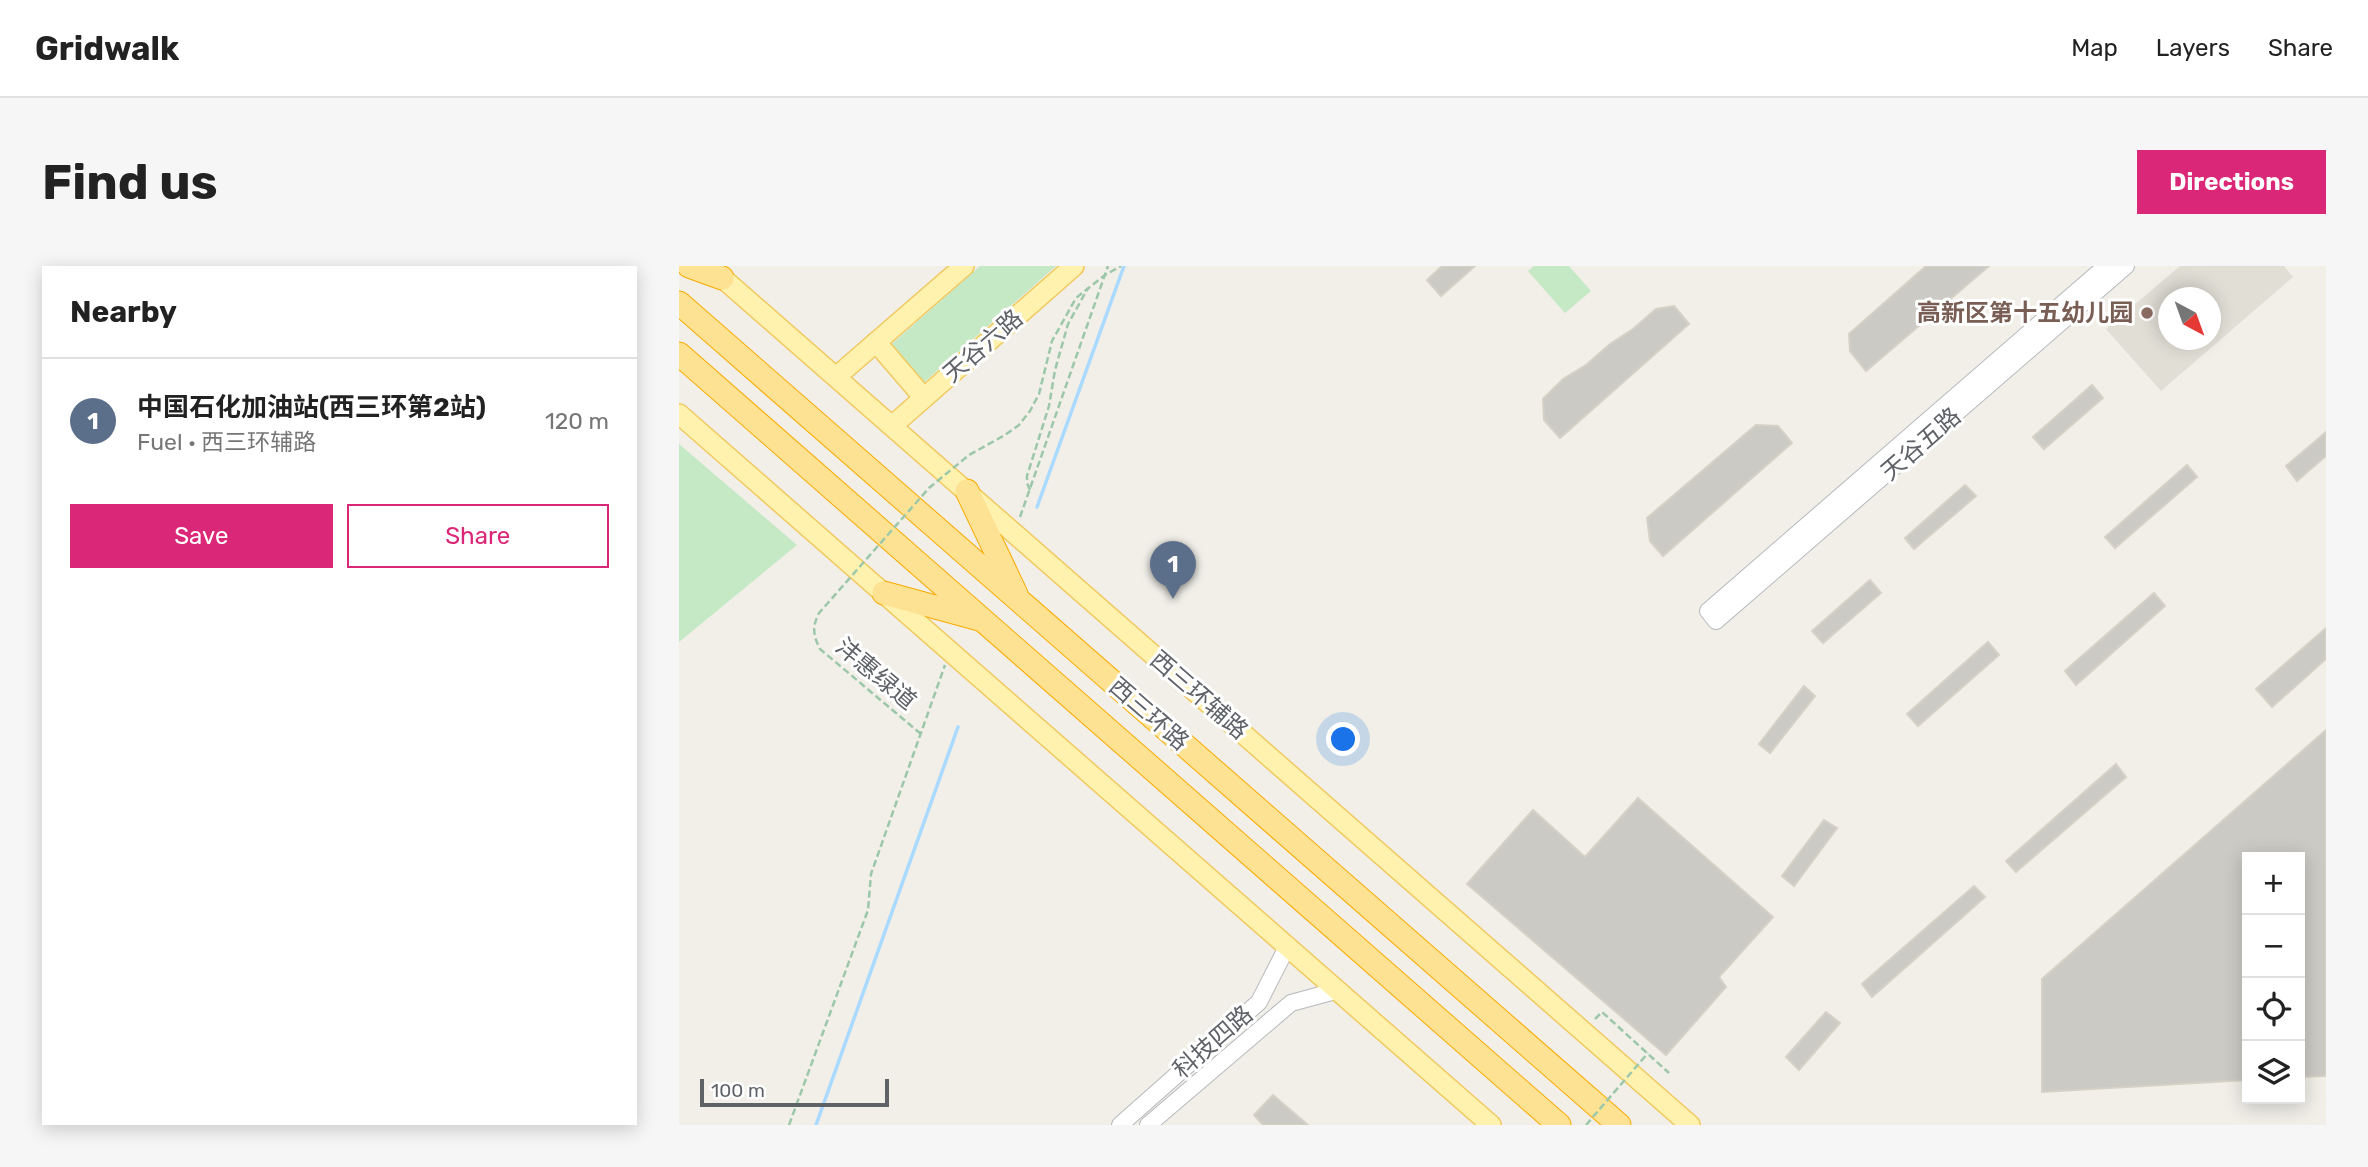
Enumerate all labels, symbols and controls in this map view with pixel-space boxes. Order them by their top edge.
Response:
text: Gridwalk [35,29,179,68]
text: Map [2071,34,2118,62]
text: Layers [2156,34,2230,62]
text: Share [2268,34,2333,62]
button: Directions [2137,150,2326,214]
text: Find us [42,153,218,211]
north arrow [2158,287,2221,350]
text: Nearby [70,294,177,330]
place label: 高新区第十五幼儿园 [1917,299,2133,327]
street label: 天谷六路 [938,304,1028,388]
marker: 高新区第十五幼儿园 [2139,305,2155,321]
text: 中国石化加油站(西三环第2站) [137,392,486,423]
street label: 天谷五路 [1876,402,1966,486]
text: 1 [87,407,99,435]
text: 120 m [545,407,609,435]
text: Fuel · 西三环辅路 [137,428,316,456]
button: Save [70,504,333,568]
button: Share [347,504,609,568]
pin: 1 [1150,541,1196,599]
street label: 沣惠绿道 [830,632,922,716]
street label: 西三环辅路 [1145,645,1253,745]
street label: 西三环路 [1104,672,1194,756]
your location [1326,722,1360,756]
map controls [2242,852,2305,1104]
button: + [2242,852,2305,915]
button: − [2242,915,2305,978]
button: locate [2242,978,2305,1041]
street label: 科技四路 [1168,1000,1258,1084]
button: layers [2242,1041,2305,1104]
scale bar [700,1076,889,1108]
text: 100 m [711,1079,765,1102]

